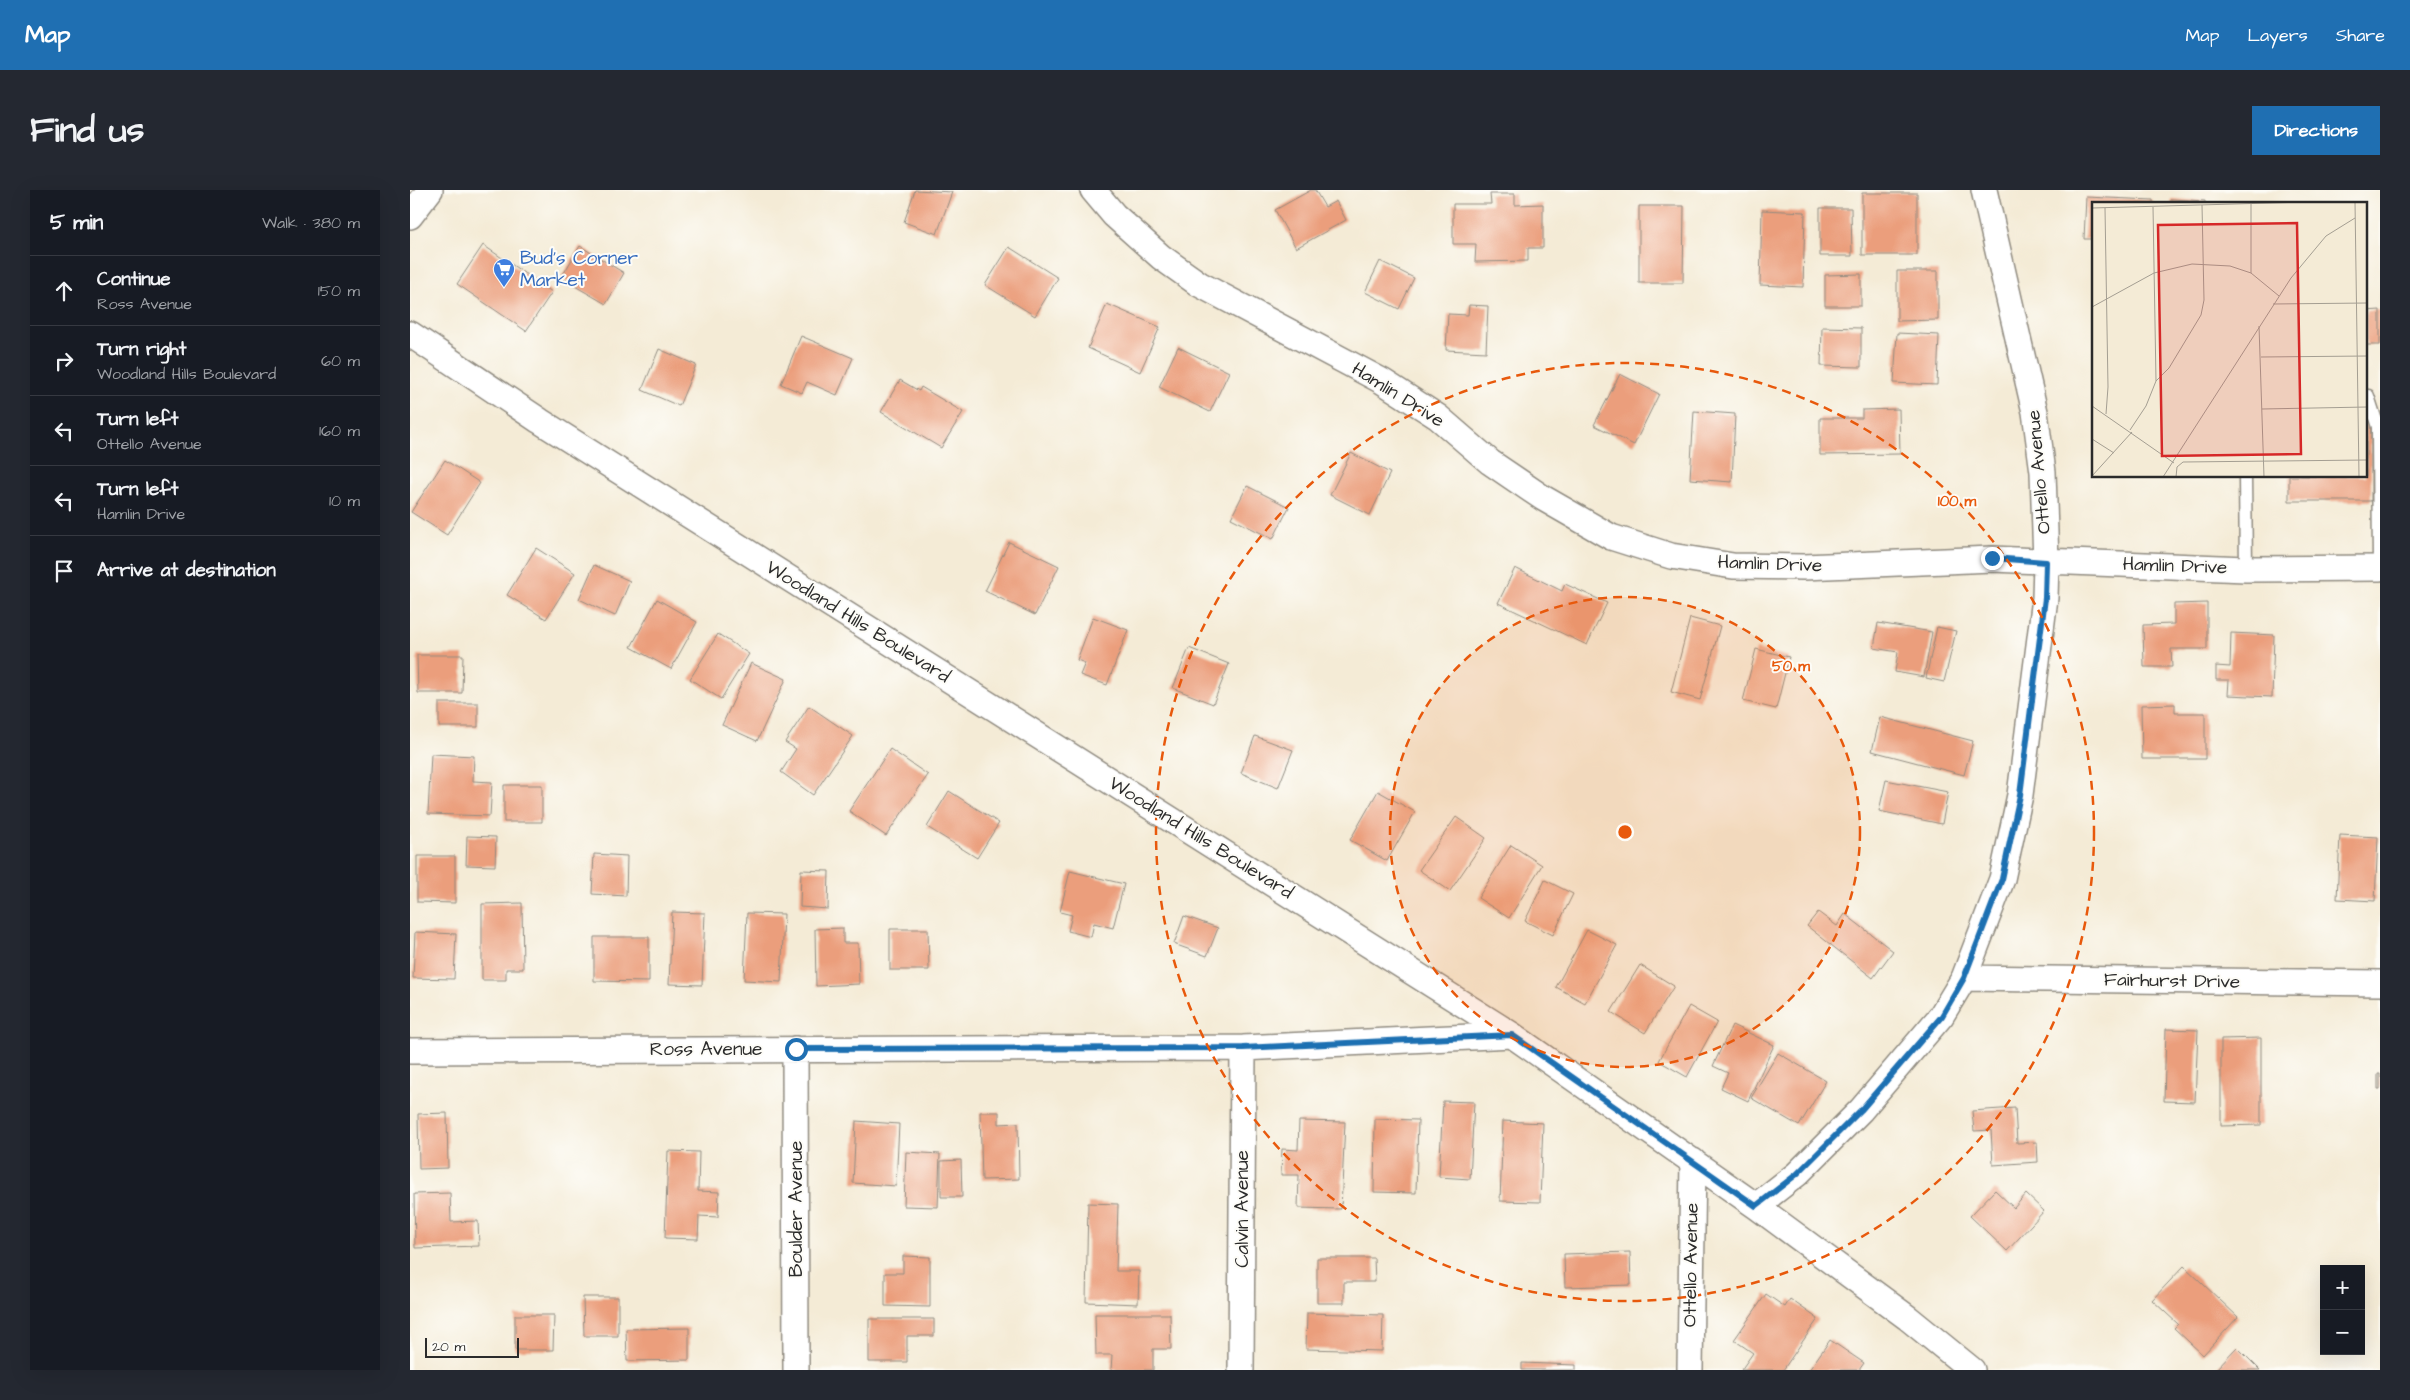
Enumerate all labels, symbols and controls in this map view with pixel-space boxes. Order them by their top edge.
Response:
text: Map [25,18,70,52]
text: Map [2185,23,2219,48]
text: Layers [2247,23,2308,48]
text: Share [2336,23,2385,48]
text: Find us [30,106,144,155]
button: Directions [2252,106,2380,155]
inset map [2092,202,2368,478]
text: 5 min [50,208,103,237]
text: Walk · 380 m [262,212,360,234]
place label: Bud's Corner Market [520,245,639,294]
supermarket icon: Bud's Corner Market [492,257,516,288]
text: Continue [97,266,171,293]
icon: ahead [50,277,78,305]
text: 150 m [318,280,360,302]
text: Ross Avenue [97,293,192,315]
text: Turn right [97,336,186,363]
icon: right [50,347,78,375]
text: 60 m [321,350,360,372]
street label: Hamlin Drive [1346,356,1450,434]
text: Woodland Hills Boulevard [97,363,276,385]
text: Turn left [97,406,178,433]
street label: Ottello Avenue [2020,409,2058,535]
icon: left [50,417,78,445]
text: 160 m [319,420,360,442]
text: Ottello Avenue [97,433,202,455]
text: Turn left [97,476,178,503]
icon: left [50,487,78,515]
text: 10 m [329,490,360,512]
text: 100 m [1938,491,1977,512]
text: Hamlin Drive [97,503,185,525]
route end [1981,547,2004,570]
street label: Hamlin Drive [1717,549,1823,579]
street label: Hamlin Drive [2122,551,2228,581]
street label: Woodland Hills Boulevard [761,554,956,690]
icon: arrive [50,557,78,585]
text: Arrive at destination [97,557,276,584]
text: 50 m [1772,656,1810,677]
street label: Woodland Hills Boulevard [1104,770,1299,906]
centre of rings [1616,823,1634,841]
street label: Fairhurst Drive [2104,966,2240,996]
street label: Ross Avenue [650,1036,762,1063]
route start [785,1038,808,1061]
street label: Boulder Avenue [783,1141,810,1277]
street label: Calvin Avenue [1229,1150,1256,1268]
street label: Ottello Avenue [1676,1203,1706,1327]
map controls [2320,1265,2365,1355]
button: + [2320,1265,2365,1310]
button: − [2320,1310,2365,1355]
scale bar [425,1335,519,1358]
text: 20 m [432,1337,465,1357]

